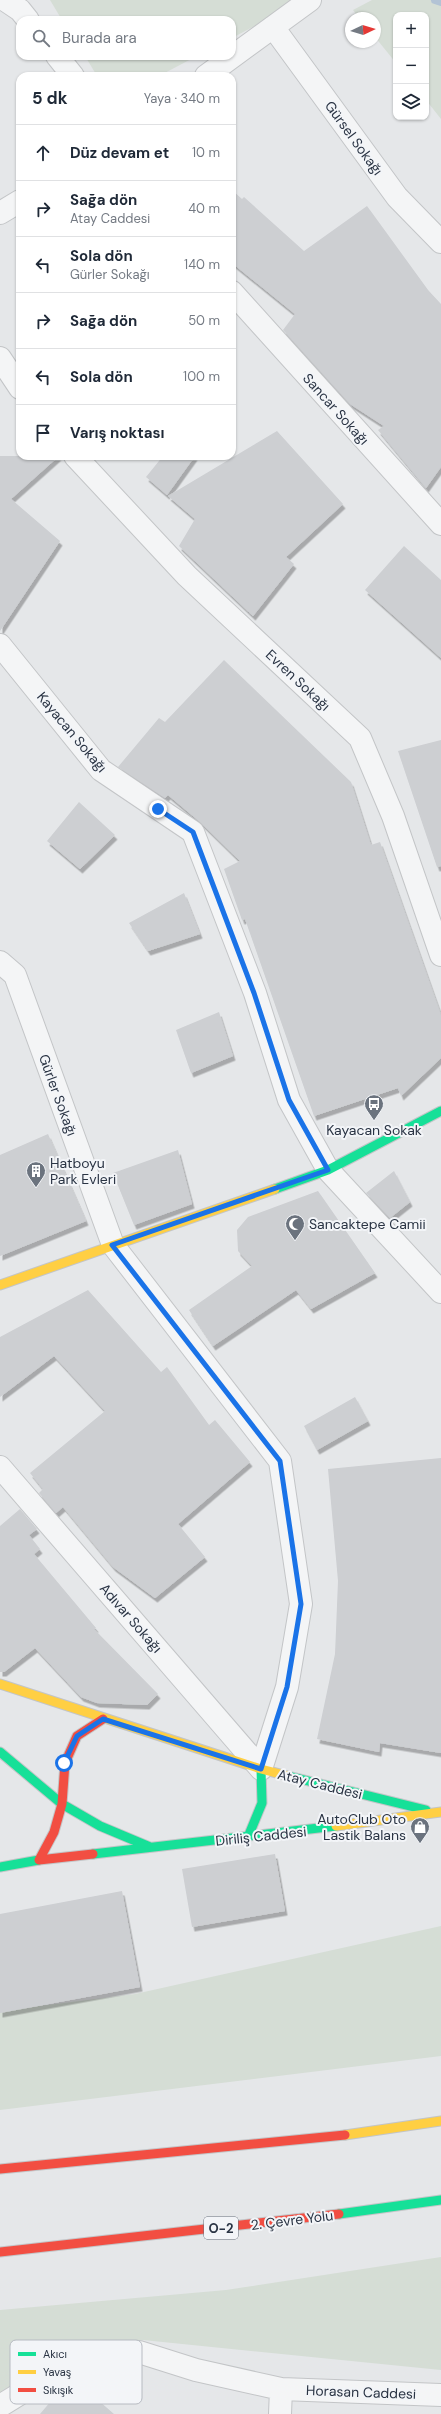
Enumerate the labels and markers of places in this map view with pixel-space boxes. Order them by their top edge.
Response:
bus stop icon: Kayacan Sokak [363,1093,385,1121]
place label: Kayacan Sokak [326,1121,422,1139]
place label: Hatboyu Park Evleri [50,1154,116,1188]
building icon: Hatboyu Park Evleri [25,1160,47,1188]
mosque icon: Sancaktepe Camii [284,1213,306,1241]
place label: Sancaktepe Camii [309,1215,426,1233]
place label: AutoClub Oto Lastik Balans [317,1810,406,1844]
shop icon: AutoClub Oto Lastik Balans [409,1816,431,1844]

